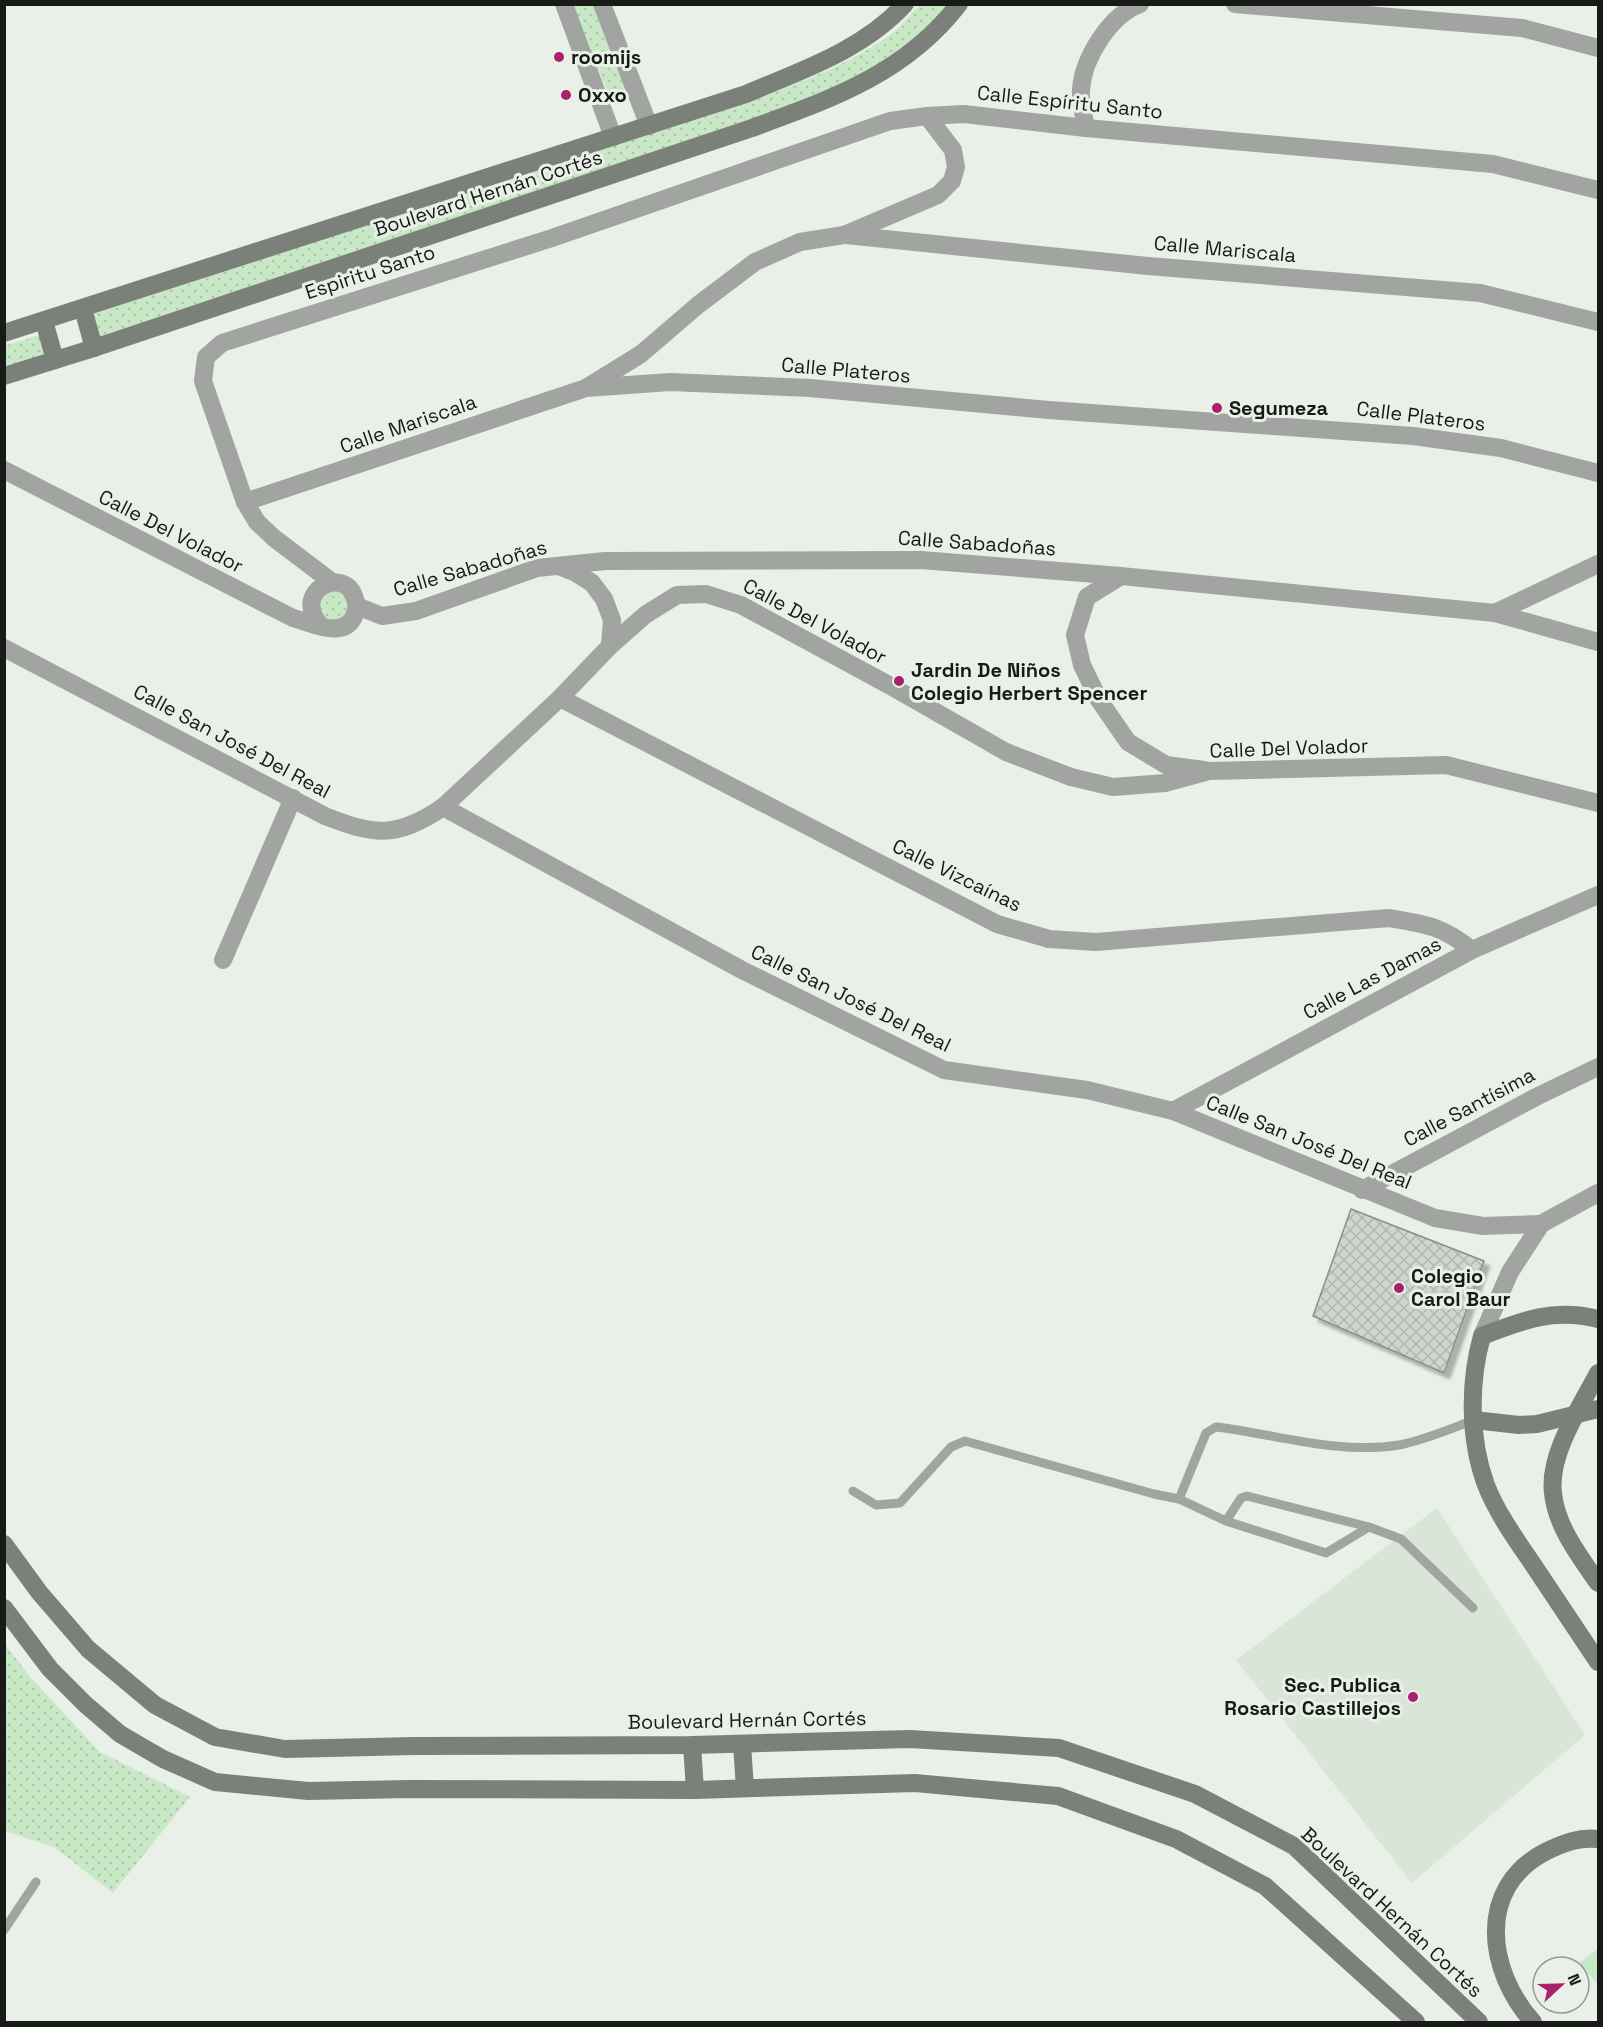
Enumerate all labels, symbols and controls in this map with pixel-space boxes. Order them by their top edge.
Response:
place label: roomijs [571,44,641,70]
marker: roomijs [552,50,566,64]
street label: Calle Espíritu Santo [976,79,1164,125]
place label: Oxxo [578,82,627,108]
marker: Oxxo [559,88,573,102]
street label: Boulevard Hernán Cortés [370,144,606,242]
street label: Calle Mariscala [1153,230,1297,268]
street label: Espiritu Santo [302,239,438,305]
street label: Calle Plateros [780,351,912,389]
street label: Calle Mariscala [336,388,480,460]
place label: Segumeza [1229,395,1329,421]
street label: Calle Plateros [1355,395,1487,437]
marker: Segumeza [1210,401,1224,415]
street label: Calle Del Volador [94,483,248,579]
street label: Calle Sabadoñas [897,525,1057,561]
street label: Calle Sabadoñas [390,534,550,602]
street label: Calle Del Volador [739,572,891,670]
place label: Jardin De Niños Colegio Herbert Spencer [911,657,1147,706]
marker: Jardin De Niños Colegio Herbert Spencer [892,674,906,688]
street label: Calle San José Del Real [129,678,335,804]
street label: Calle Del Volador [1209,732,1369,764]
street label: Calle Vizcaínas [888,832,1026,918]
street label: Calle Las Damas [1298,931,1446,1025]
street label: Calle San José Del Real [747,938,955,1058]
street label: Calle Santísima [1399,1061,1539,1153]
street label: Calle San José Del Real [1202,1089,1416,1195]
place label: Colegio Carol Baur [1411,1263,1511,1312]
marker: Colegio Carol Baur [1392,1281,1406,1295]
place label: Sec. Publica Rosario Castillejos [1224,1672,1401,1721]
marker: Sec. Publica Rosario Castillejos [1406,1690,1420,1704]
street label: Boulevard Hernán Cortés [627,1705,867,1735]
street label: Boulevard Hernán Cortés [1296,1821,1488,2003]
north arrow [1531,1955,1591,2015]
text: N [1563,1971,1586,1988]

